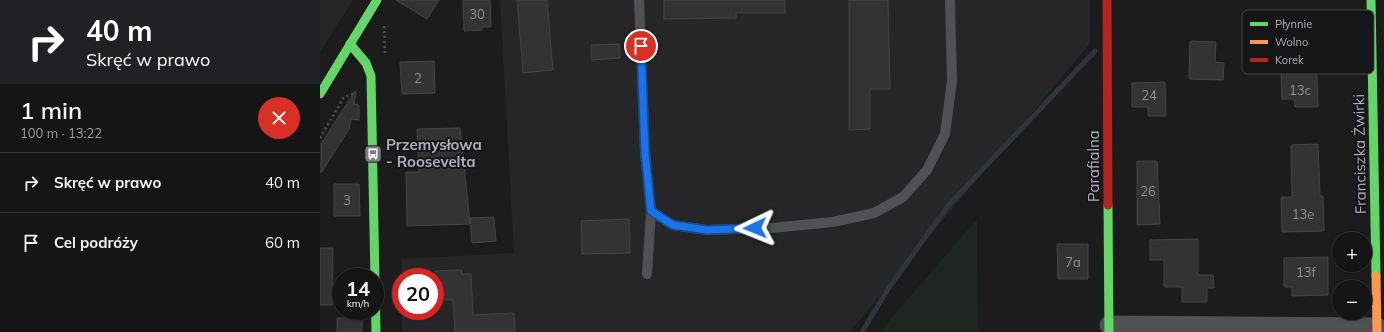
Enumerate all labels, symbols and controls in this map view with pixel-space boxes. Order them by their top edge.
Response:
house number: 30 [469,6,485,22]
legend [1242,10,1374,74]
text: 40 m [86,13,152,48]
icon: right [20,16,72,68]
text: Płynnie [1275,17,1312,31]
pin [624,29,658,63]
icon: arrive [630,35,652,57]
text: Wolno [1275,35,1308,49]
text: Skręć w prawo [86,48,210,71]
text: Korek [1275,53,1304,67]
house number: 2 [414,70,422,86]
house number: 13c [1289,82,1311,98]
house number: 24 [1141,87,1157,103]
street label: Franciszka Żwirki [1349,94,1370,214]
text: 1 min [20,95,82,125]
button: close [258,97,300,139]
text: 100 m · 13:22 [20,125,102,141]
street label: Parafialna [1084,130,1103,202]
place label: Przemysłowa - Roosevelta [386,135,482,171]
bus stop icon: Przemysłowa - Roosevelta [363,144,383,164]
icon: right [20,172,42,194]
text: Skręć w prawo [54,173,161,192]
text: 40 m [265,173,300,192]
house number: 26 [1140,183,1156,199]
house number: 3 [343,192,351,208]
house number: 13e [1292,206,1314,222]
position arrow [734,207,776,249]
icon: arrive [20,232,42,254]
map controls [1332,232,1372,320]
button: + [1332,232,1372,272]
text: Cel podróży [54,233,138,252]
text: 60 m [265,233,300,252]
house number: 7a [1065,254,1081,270]
house number: 13f [1296,264,1317,280]
speed limit sign: 20 [392,268,444,320]
text: 14 [346,276,370,301]
button: − [1332,280,1372,320]
text: km/h [347,297,369,310]

